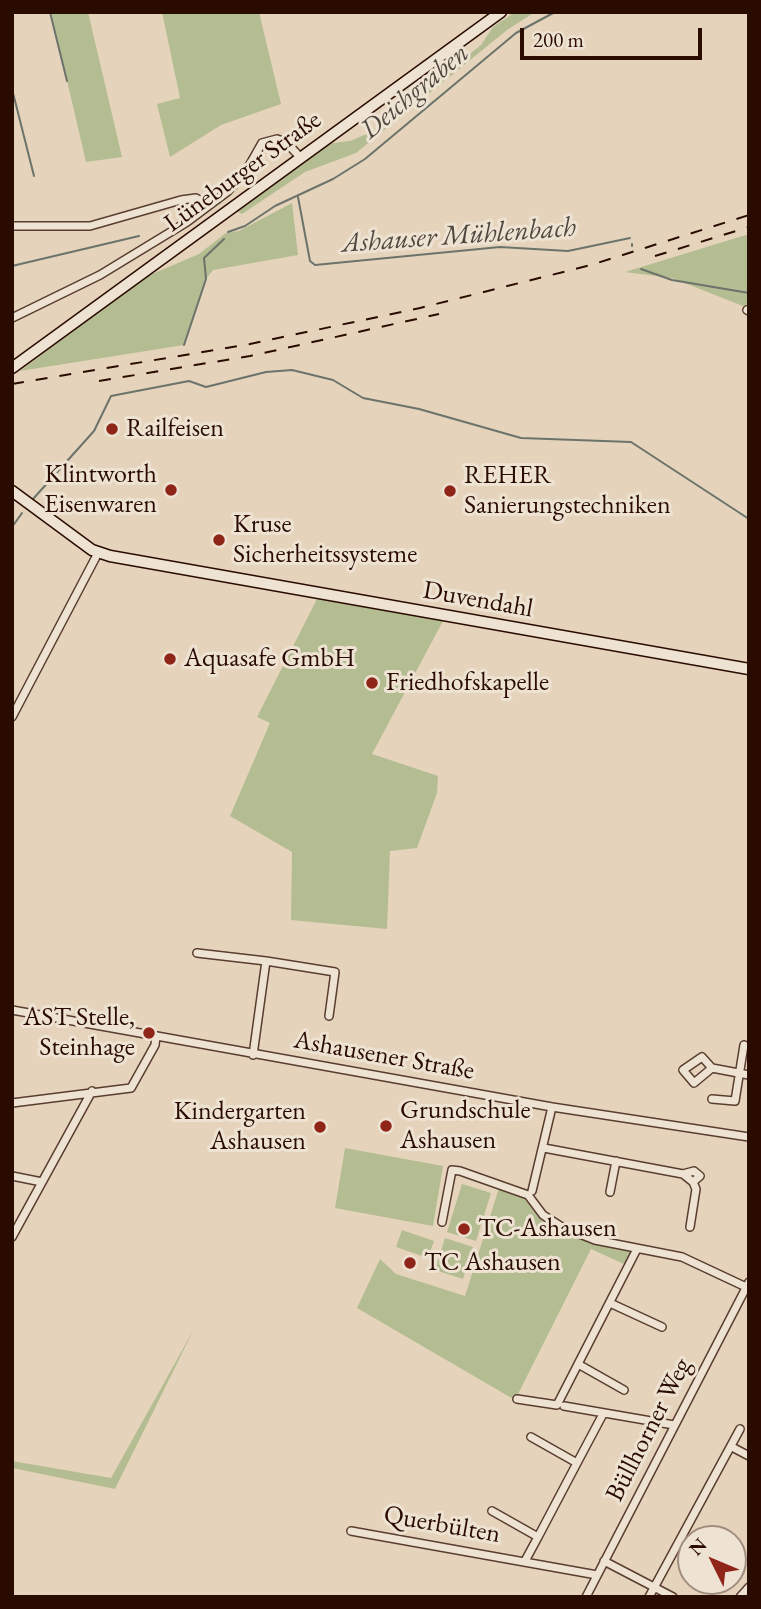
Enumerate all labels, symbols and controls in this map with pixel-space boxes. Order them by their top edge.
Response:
scale bar [523,14,705,58]
text: 200 m [533,26,584,53]
water label: Deichgraben [354,37,476,147]
street label: Lüneburger Straße [158,105,328,239]
water label: Ashauser Mühlenbach [341,211,577,261]
place label: Railfeisen [126,413,224,445]
marker: Railfeisen [104,421,120,437]
place label: Klintworth Eisenwaren [44,459,157,520]
place label: REHER Sanierungstechniken [464,460,671,522]
marker: Klintworth Eisenwaren [163,482,179,498]
marker: REHER Sanierungstechniken [442,483,458,499]
place label: Kruse Sicherheitssysteme [233,509,417,570]
marker: Kruse Sicherheitssysteme [211,532,227,548]
street label: Duvendahl [421,575,535,625]
place label: Aquasafe GmbH [184,643,355,675]
marker: Aquasafe GmbH [162,651,178,667]
place label: Friedhofskapelle [386,667,549,699]
marker: Friedhofskapelle [364,675,380,691]
place label: AST Stelle, Steinhage [23,1002,135,1064]
marker: AST Stelle, Steinhage [141,1025,157,1041]
street label: Ashausener Straße [291,1025,477,1087]
place label: Grundschule Ashausen [400,1095,531,1156]
place label: Kindergarten Ashausen [174,1096,306,1158]
marker: Grundschule Ashausen [378,1118,394,1134]
marker: Kindergarten Ashausen [312,1119,328,1135]
place label: TC-Ashausen [478,1213,617,1245]
marker: TC-Ashausen [456,1221,472,1237]
place label: TC Ashausen [424,1247,561,1279]
marker: TC Ashausen [402,1255,418,1271]
street label: Büllhorner Weg [600,1353,698,1507]
street label: Querbülten [381,1499,503,1551]
north arrow [677,1525,747,1595]
text: N [683,1533,712,1561]

